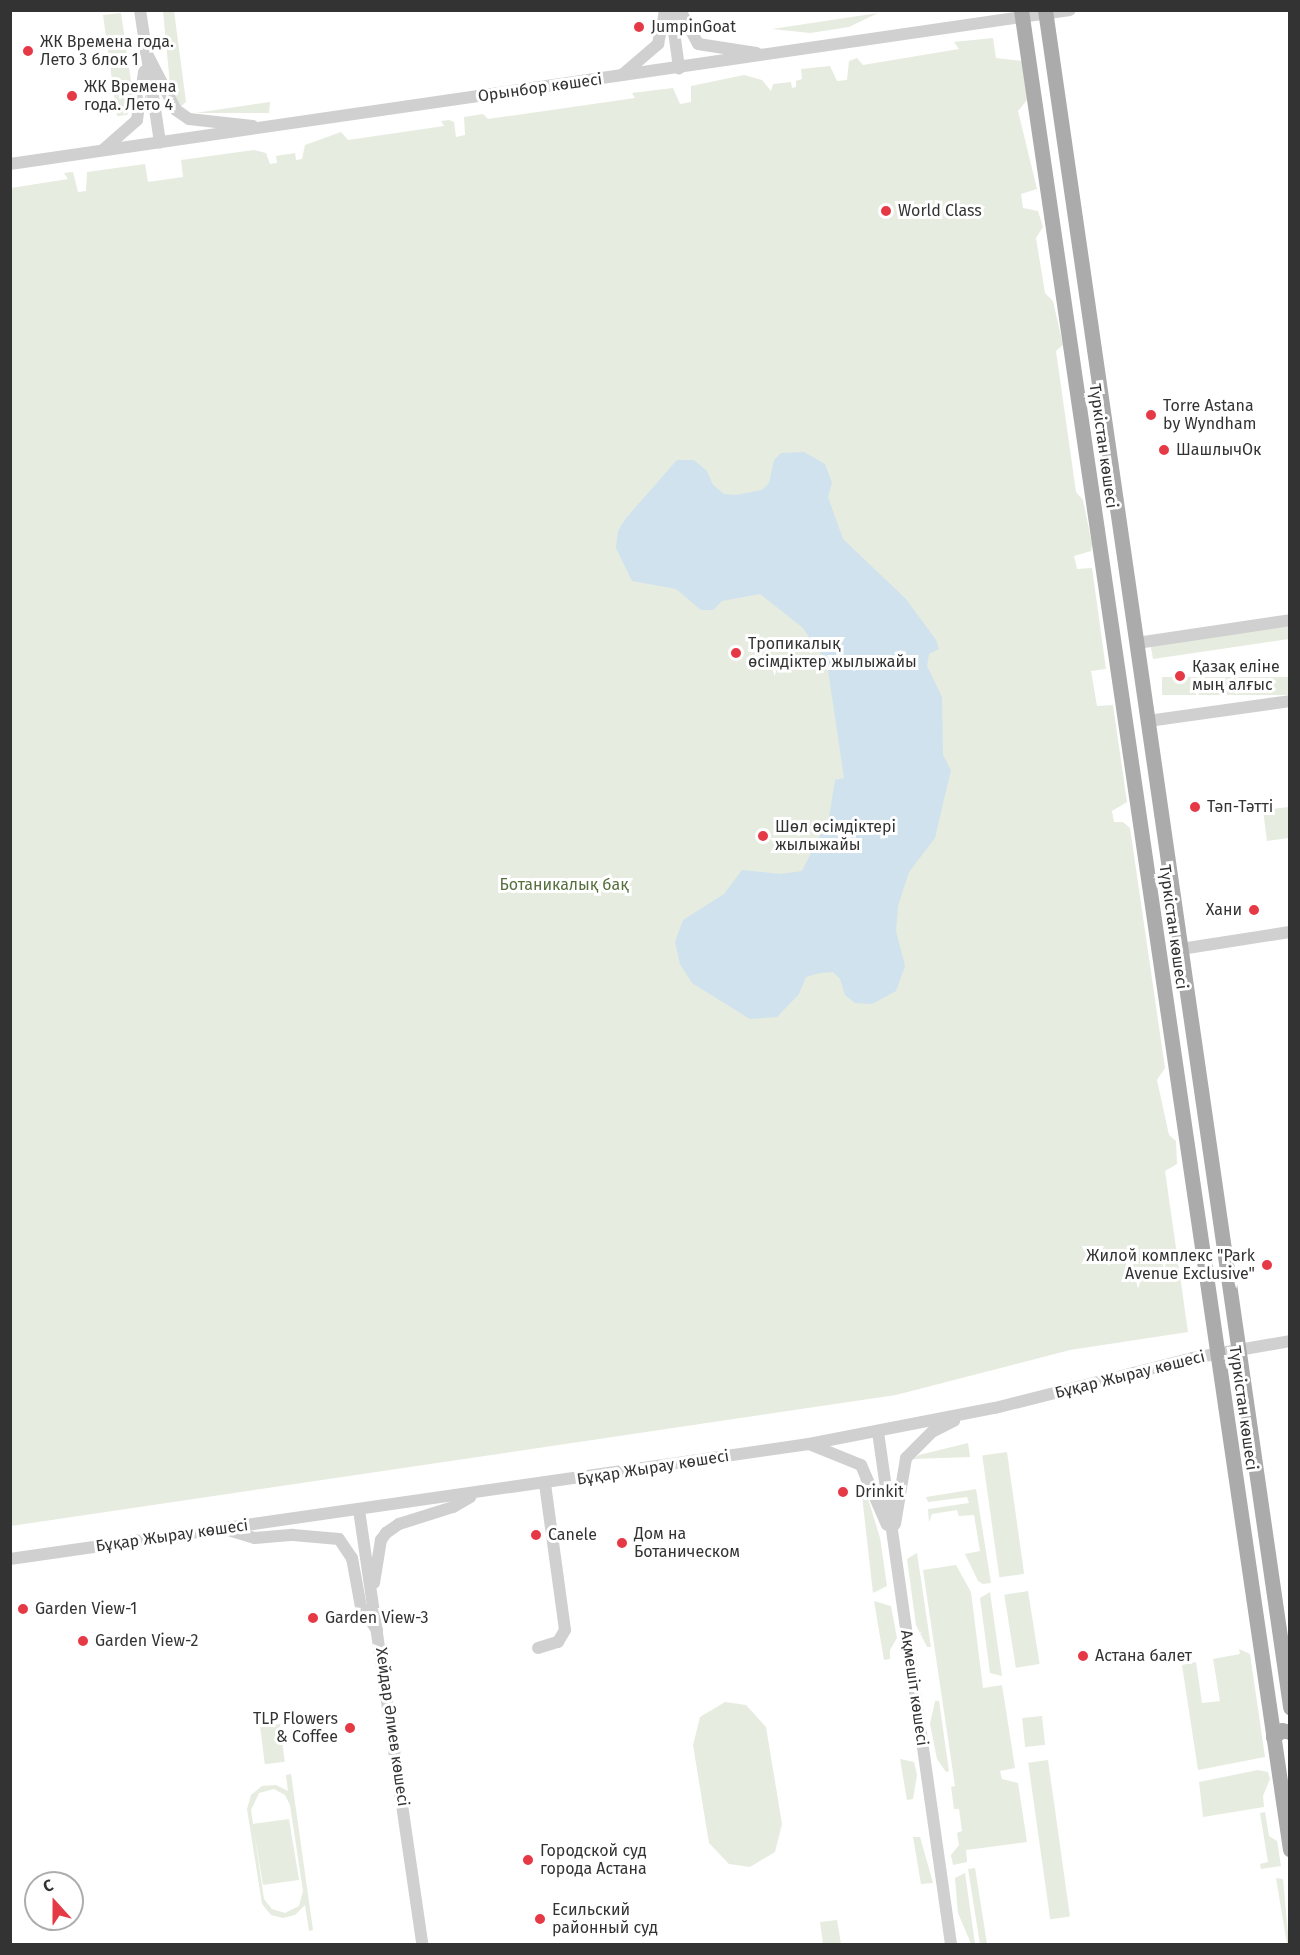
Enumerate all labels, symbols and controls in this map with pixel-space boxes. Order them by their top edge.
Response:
place label: JumpinGoat [651,17,736,37]
marker: JumpinGoat [632,20,646,34]
place label: ЖК Времена года. Лето 3 блок 1 [40,32,174,70]
marker: ЖК Времена года. Лето 3 блок 1 [21,44,35,58]
street label: Орынбор көшесі [477,70,603,106]
place label: ЖК Времена года. Лето 4 [84,77,176,115]
marker: ЖК Времена года. Лето 4 [65,89,79,103]
place label: World Class [898,201,982,221]
marker: World Class [879,204,893,218]
street label: Түркістан көшесі [1085,382,1121,510]
place label: Torre Astana by Wyndham [1163,396,1256,434]
marker: Torre Astana by Wyndham [1144,408,1158,422]
place label: ШашлычОк [1176,440,1261,460]
marker: ШашлычОк [1157,443,1171,457]
place label: Тропикалық өсімдіктер жылыжайы [748,634,917,672]
marker: Тропикалық өсімдіктер жылыжайы [729,646,743,660]
place label: Қазақ еліне мың алғыс [1192,657,1280,695]
marker: Қазақ еліне мың алғыс [1173,669,1187,683]
place label: Тәп-Тәтті [1207,797,1273,817]
marker: Тәп-Тәтті [1188,800,1202,814]
place label: Шөл өсімдіктері жылыжайы [775,817,896,855]
marker: Шөл өсімдіктері жылыжайы [756,829,770,843]
street label: Түркістан көшесі [1155,863,1191,991]
park label: Ботаникалық бақ [500,875,628,895]
place label: Хани [1206,900,1242,920]
marker: Хани [1247,903,1261,917]
place label: Жилой комплекс "Park Avenue Exclusive" [1086,1246,1255,1284]
marker: Жилой комплекс "Park Avenue Exclusive" [1260,1258,1274,1272]
street label: Түркістан көшесі [1225,1344,1261,1472]
street label: Бұқар Жырау көшесі [1053,1347,1207,1403]
street label: Бұқар Жырау көшесі [576,1446,730,1490]
place label: Drinkit [855,1482,904,1502]
marker: Drinkit [836,1485,850,1499]
street label: Бұқар Жырау көшесі [95,1516,249,1556]
place label: Дом на Ботаническом [634,1524,740,1562]
place label: Canele [548,1525,597,1545]
marker: Canele [529,1528,543,1542]
marker: Дом на Ботаническом [615,1536,629,1550]
place label: Garden View-1 [35,1599,137,1619]
marker: Garden View-1 [16,1602,30,1616]
place label: Garden View-3 [325,1608,428,1628]
marker: Garden View-3 [306,1611,320,1625]
street label: Ақмешіт көшесі [896,1629,932,1747]
place label: Garden View-2 [95,1631,198,1651]
marker: Garden View-2 [76,1634,90,1648]
street label: Хейдар Әлиев көшесі [371,1646,413,1808]
place label: Астана балет [1095,1646,1192,1666]
marker: Астана балет [1076,1649,1090,1663]
place label: TLP Flowers & Coffee [253,1709,338,1747]
marker: TLP Flowers & Coffee [343,1721,357,1735]
place label: Городской суд города Астана [540,1841,647,1879]
marker: Городской суд города Астана [521,1853,535,1867]
north arrow [24,1871,84,1931]
text: С [40,1875,56,1896]
place label: Есильский районный суд [552,1900,658,1938]
marker: Есильский районный суд [533,1912,547,1926]

